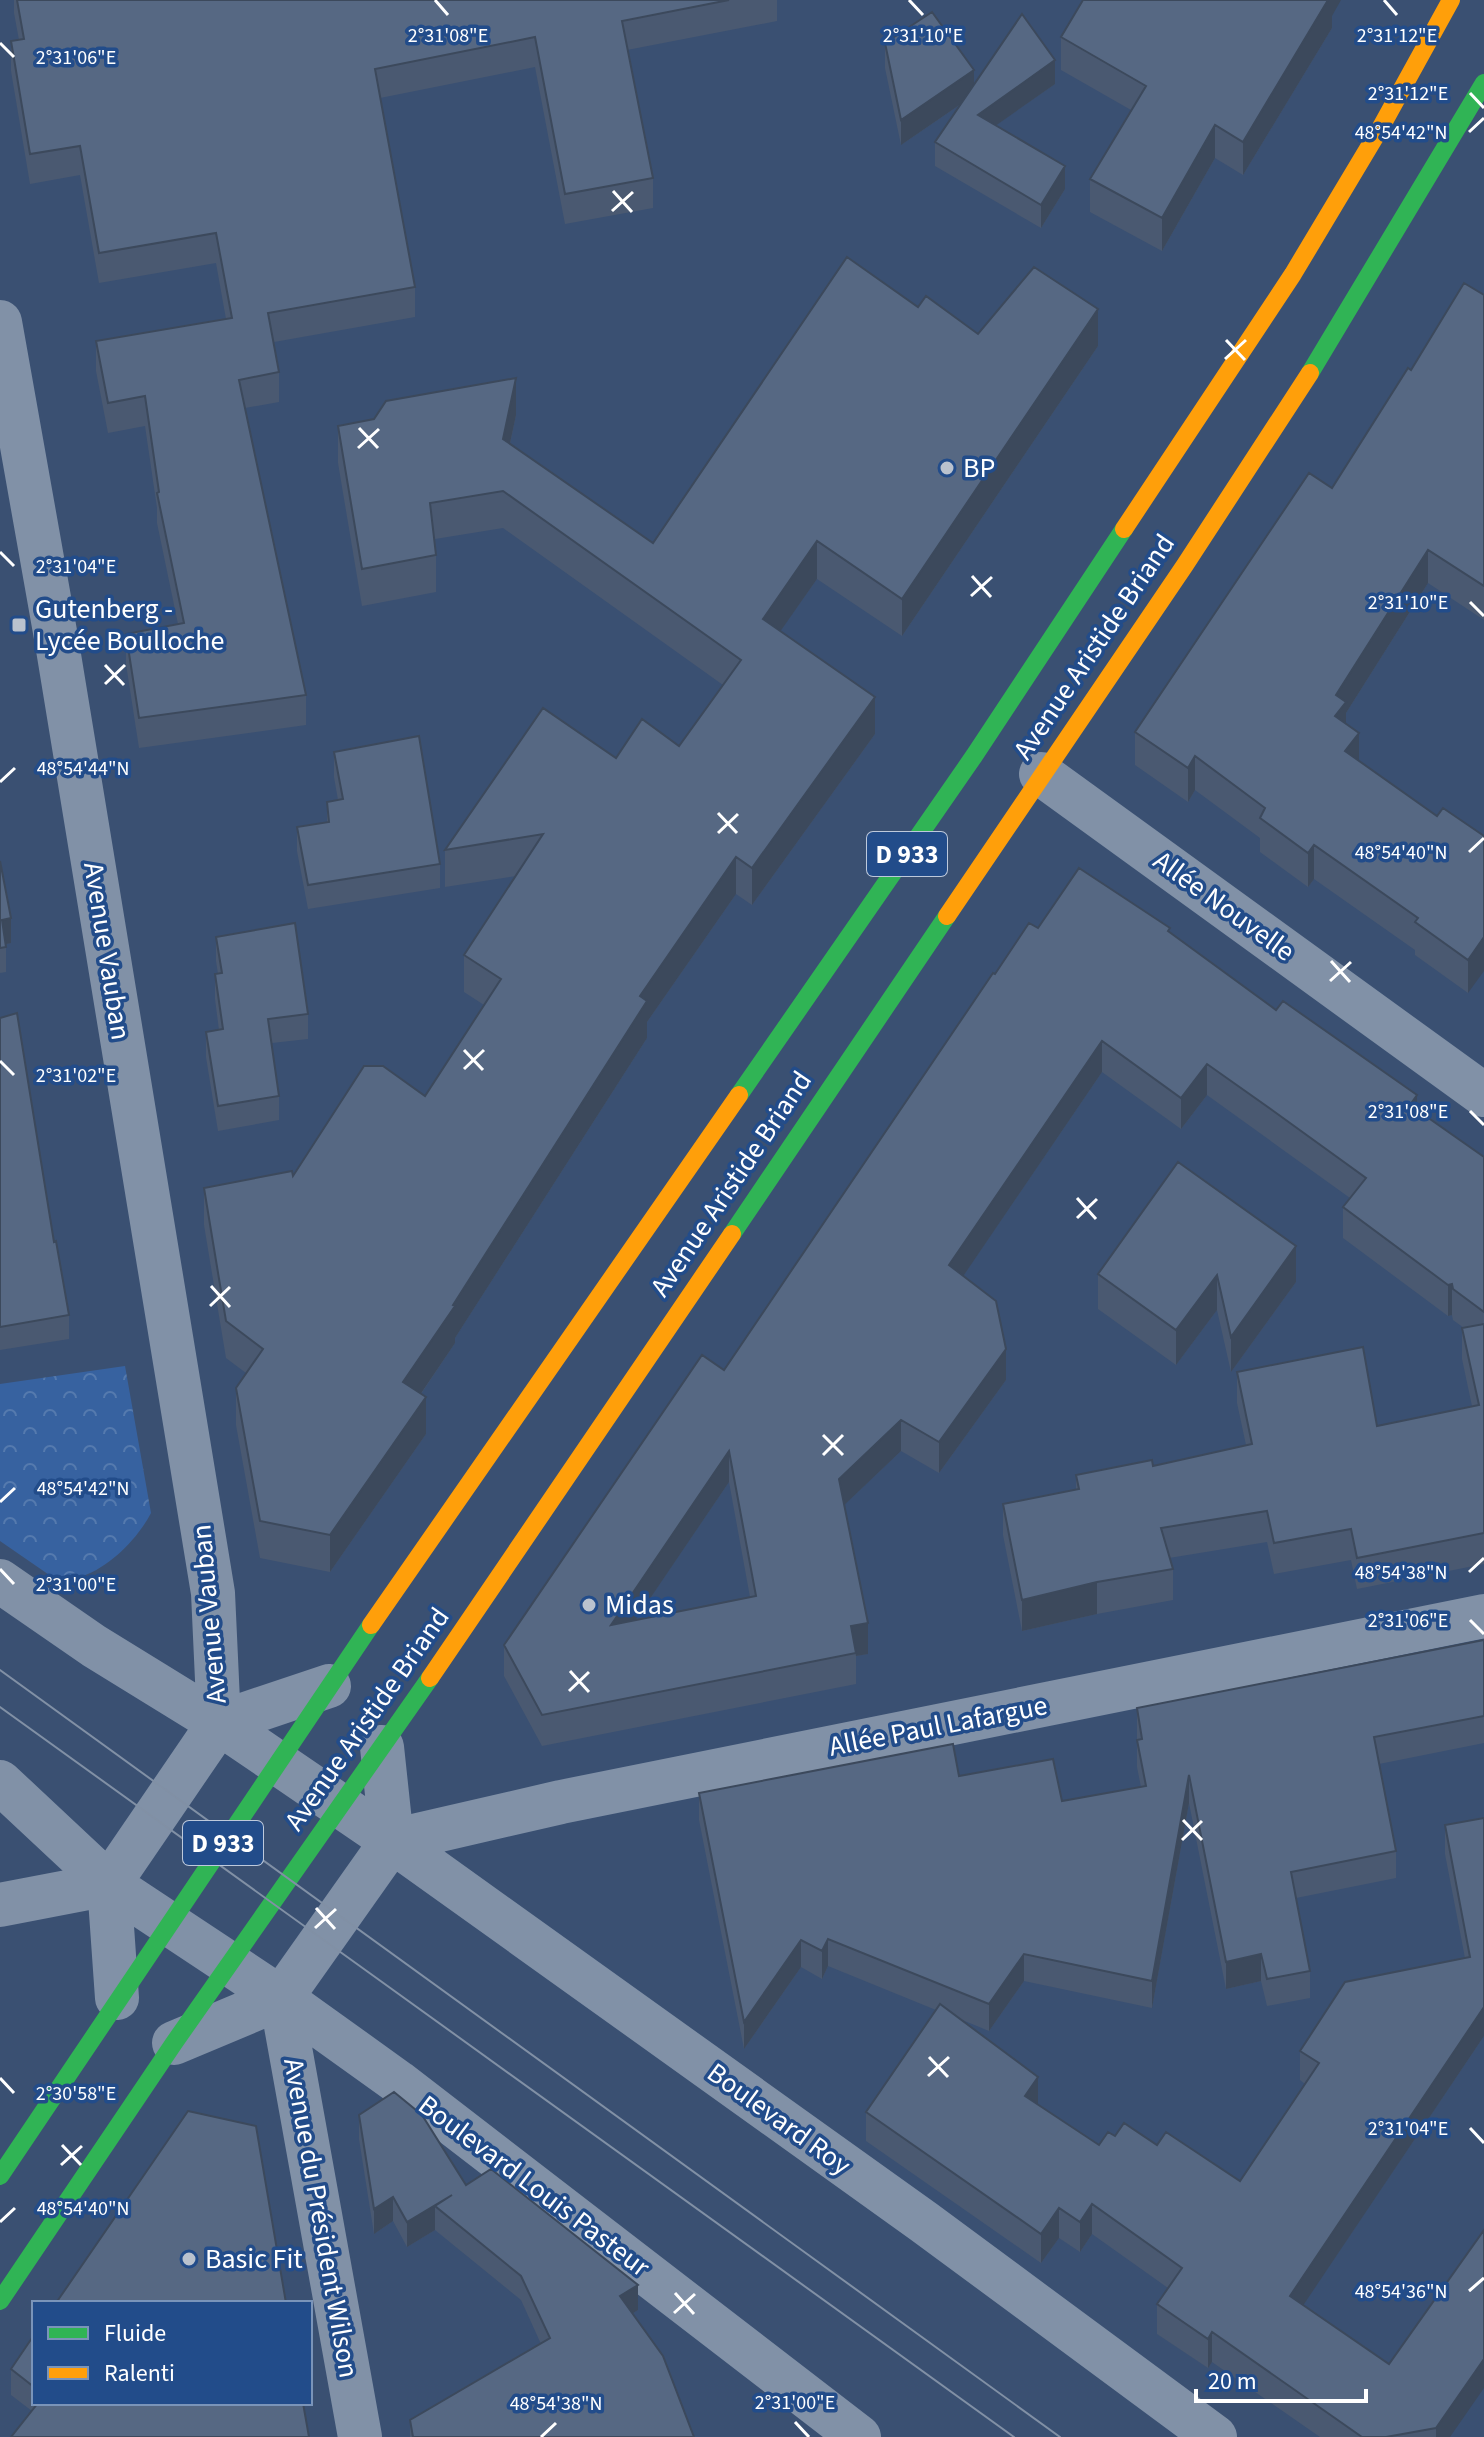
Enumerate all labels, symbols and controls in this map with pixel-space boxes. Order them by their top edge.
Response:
text: 2°31'08"E [408,22,488,50]
text: 2°31'10"E [883,22,963,50]
text: 2°31'12"E [1357,22,1437,50]
text: 2°31'06"E [36,44,116,72]
text: 2°31'12"E [1368,80,1448,108]
text: 48°54'42"N [1355,119,1447,147]
place label: BP [963,448,995,488]
marker: BP [938,459,956,477]
street label: Avenue Aristide Briand [1004,526,1184,768]
text: 2°31'04"E [36,553,116,581]
place label: Gutenberg - Lycée Boulloche [35,589,224,661]
text: 2°31'10"E [1368,589,1448,617]
marker: Gutenberg - Lycée Boulloche [10,616,28,634]
text: 48°54'44"N [37,755,129,783]
road number: D 933 [867,832,947,876]
text: 48°54'40"N [1355,839,1447,867]
street label: Allée Nouvelle [1145,841,1303,971]
street label: Avenue Vauban [73,859,141,1043]
text: 2°31'02"E [36,1062,116,1090]
street label: Avenue Aristide Briand [641,1063,821,1305]
text: 2°31'08"E [1368,1098,1448,1126]
text: 48°54'42"N [37,1475,129,1503]
street label: Avenue Vauban [181,1523,237,1705]
text: 48°54'38"N [1355,1559,1447,1587]
text: 2°31'00"E [36,1571,116,1599]
place label: Midas [605,1585,674,1625]
marker: Midas [580,1596,598,1614]
street label: Avenue Aristide Briand [275,1599,459,1839]
text: 2°31'06"E [1368,1607,1448,1635]
street label: Allée Paul Lafargue [825,1685,1051,1767]
road number: D 933 [183,1821,263,1865]
street label: Boulevard Roy [699,2053,859,2185]
street label: Avenue du Président Wilson [273,2055,369,2381]
text: 2°30'58"E [36,2080,116,2108]
street label: Boulevard Louis Pasteur [410,2085,658,2287]
text: 2°31'04"E [1368,2115,1448,2143]
text: 48°54'40"N [37,2195,129,2223]
place label: Basic Fit [205,2239,303,2279]
marker: Basic Fit [180,2250,198,2268]
text: 48°54'36"N [1355,2278,1447,2306]
legend [32,2301,312,2405]
text: Fluide [104,2316,166,2351]
scale bar [1196,2353,1366,2403]
text: Ralenti [104,2356,175,2391]
text: 20 m [1208,2364,1257,2399]
text: 2°31'00"E [755,2389,835,2417]
text: 48°54'38"N [510,2390,602,2418]

